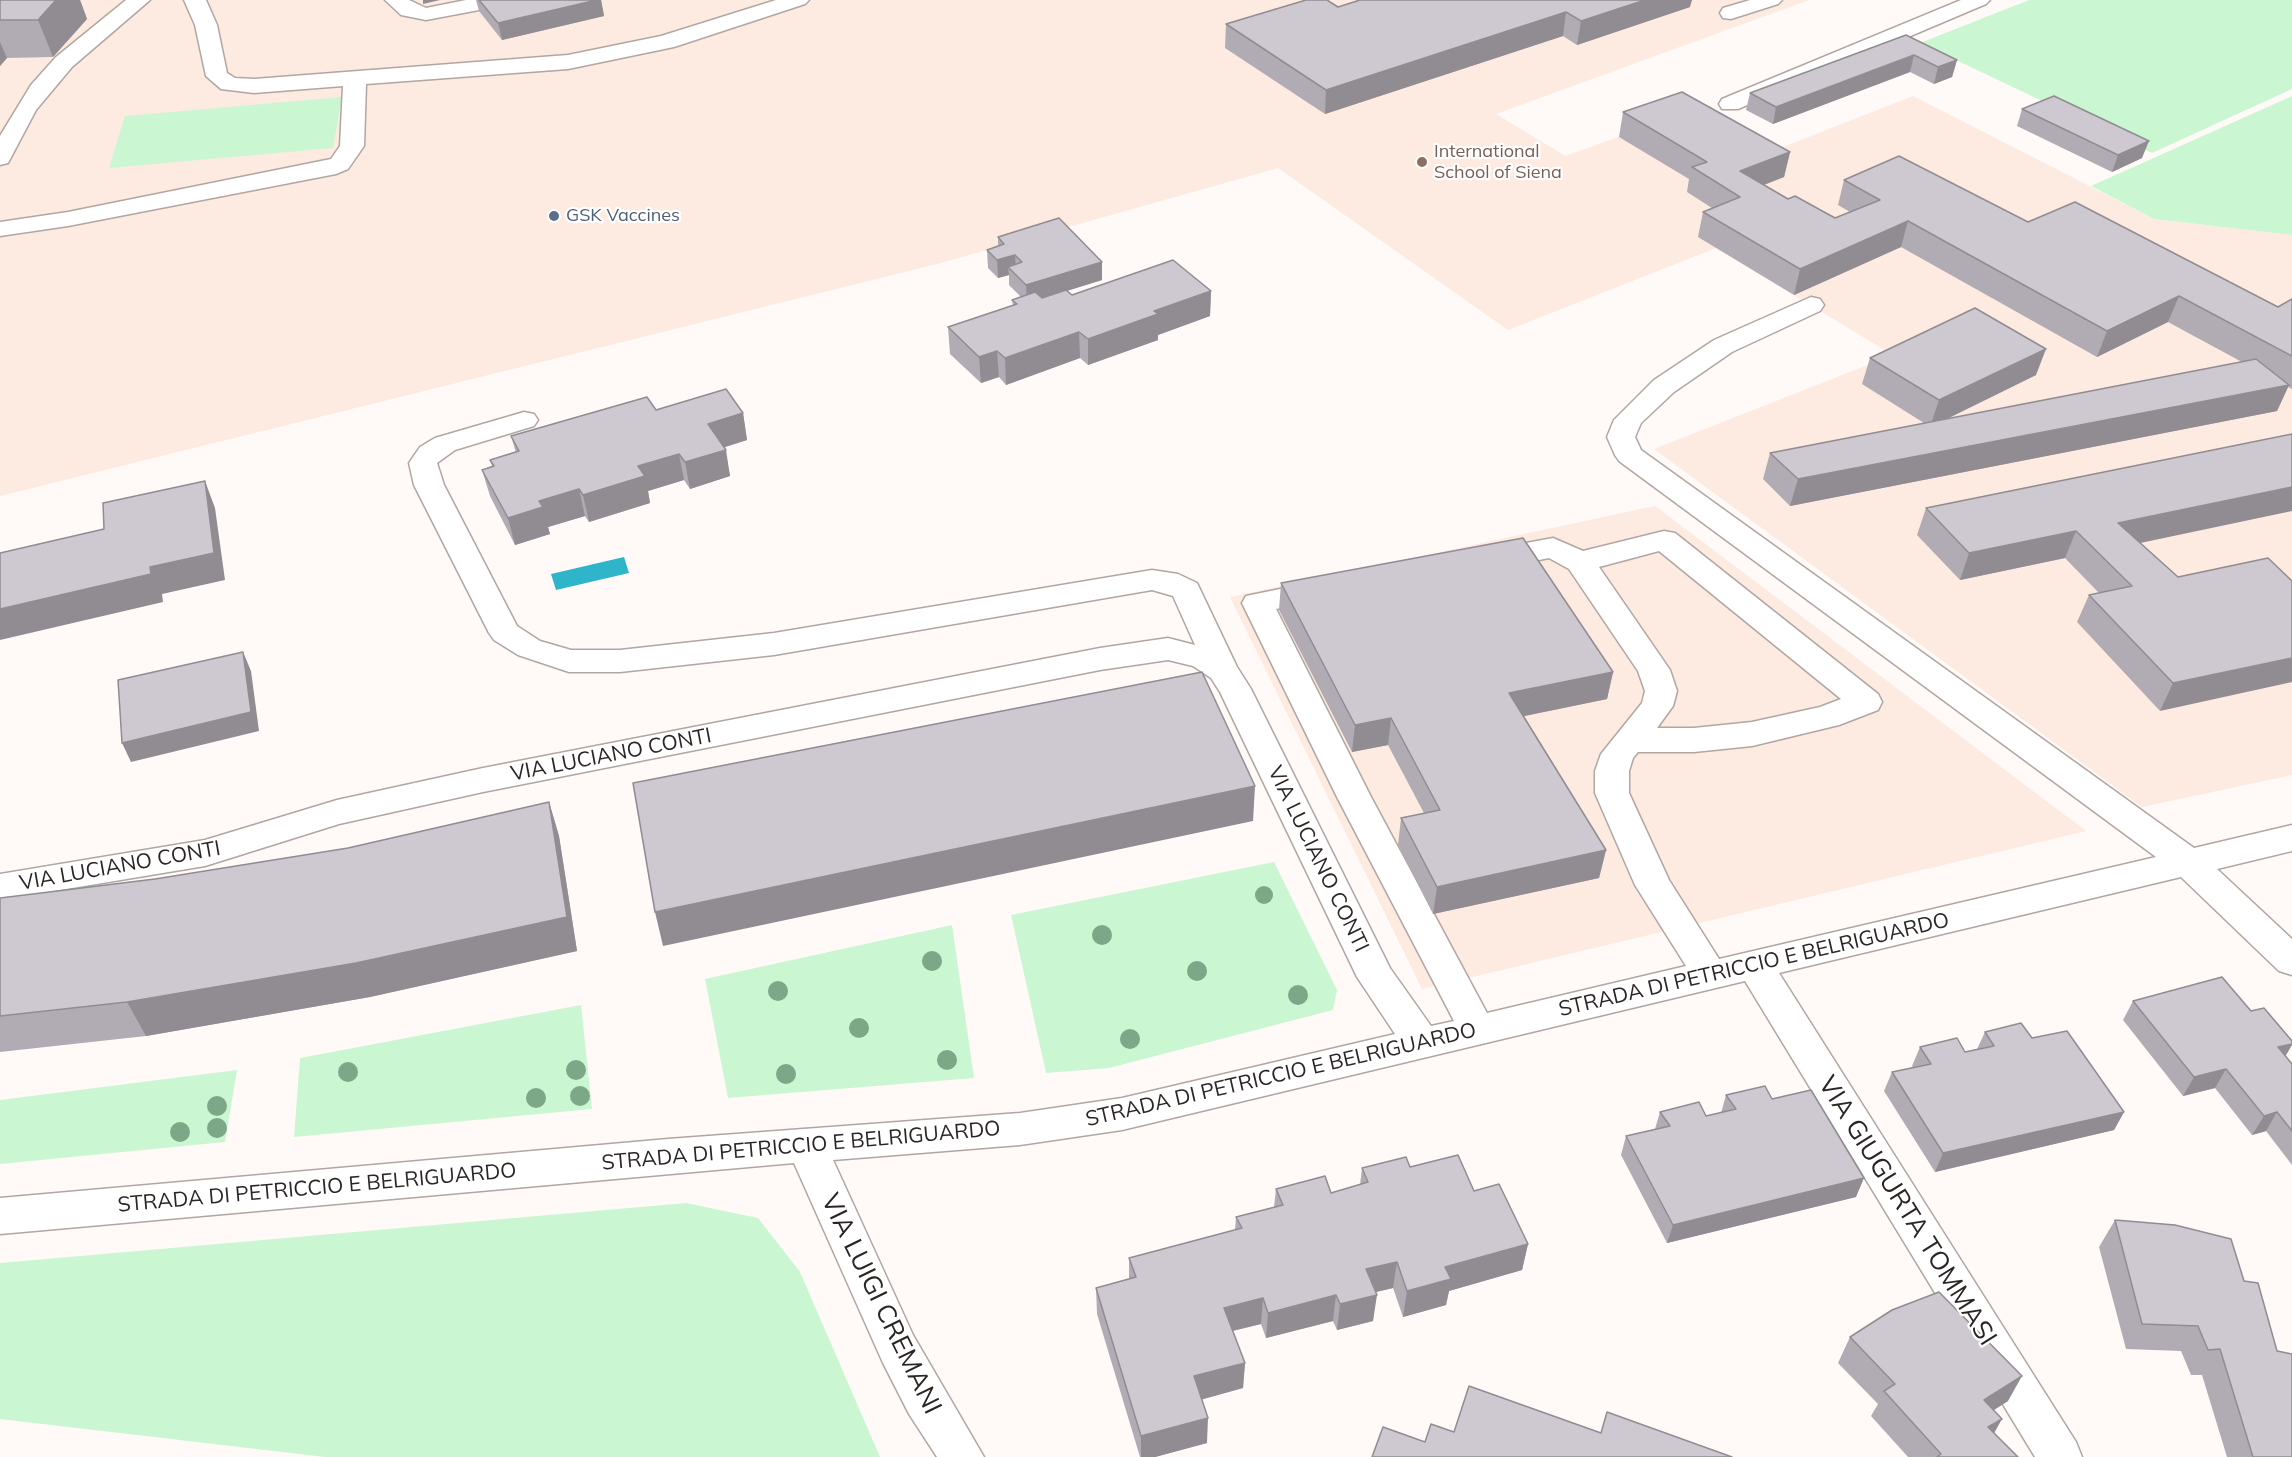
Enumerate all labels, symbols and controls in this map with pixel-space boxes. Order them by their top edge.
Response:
place label: International School of Siena [1434,141,1562,184]
marker: International School of Siena [1415,155,1429,169]
place label: GSK Vaccines [566,205,680,227]
marker: GSK Vaccines [547,209,561,223]
street label: VIA LUCIANO CONTI [509,723,713,787]
street label: VIA LUCIANO CONTI [1262,762,1374,956]
street label: VIA LUCIANO CONTI [17,836,223,896]
street label: STRADA DI PETRICCIO E BELRIGUARDO [1556,908,1952,1022]
street label: STRADA DI PETRICCIO E BELRIGUARDO [1083,1018,1479,1132]
street label: VIA GIUGURTA TOMMASI [1811,1071,2003,1351]
street label: STRADA DI PETRICCIO E BELRIGUARDO [601,1116,1001,1176]
street label: STRADA DI PETRICCIO E BELRIGUARDO [117,1158,517,1218]
street label: VIA LUIGI CREMANI [814,1189,948,1419]

